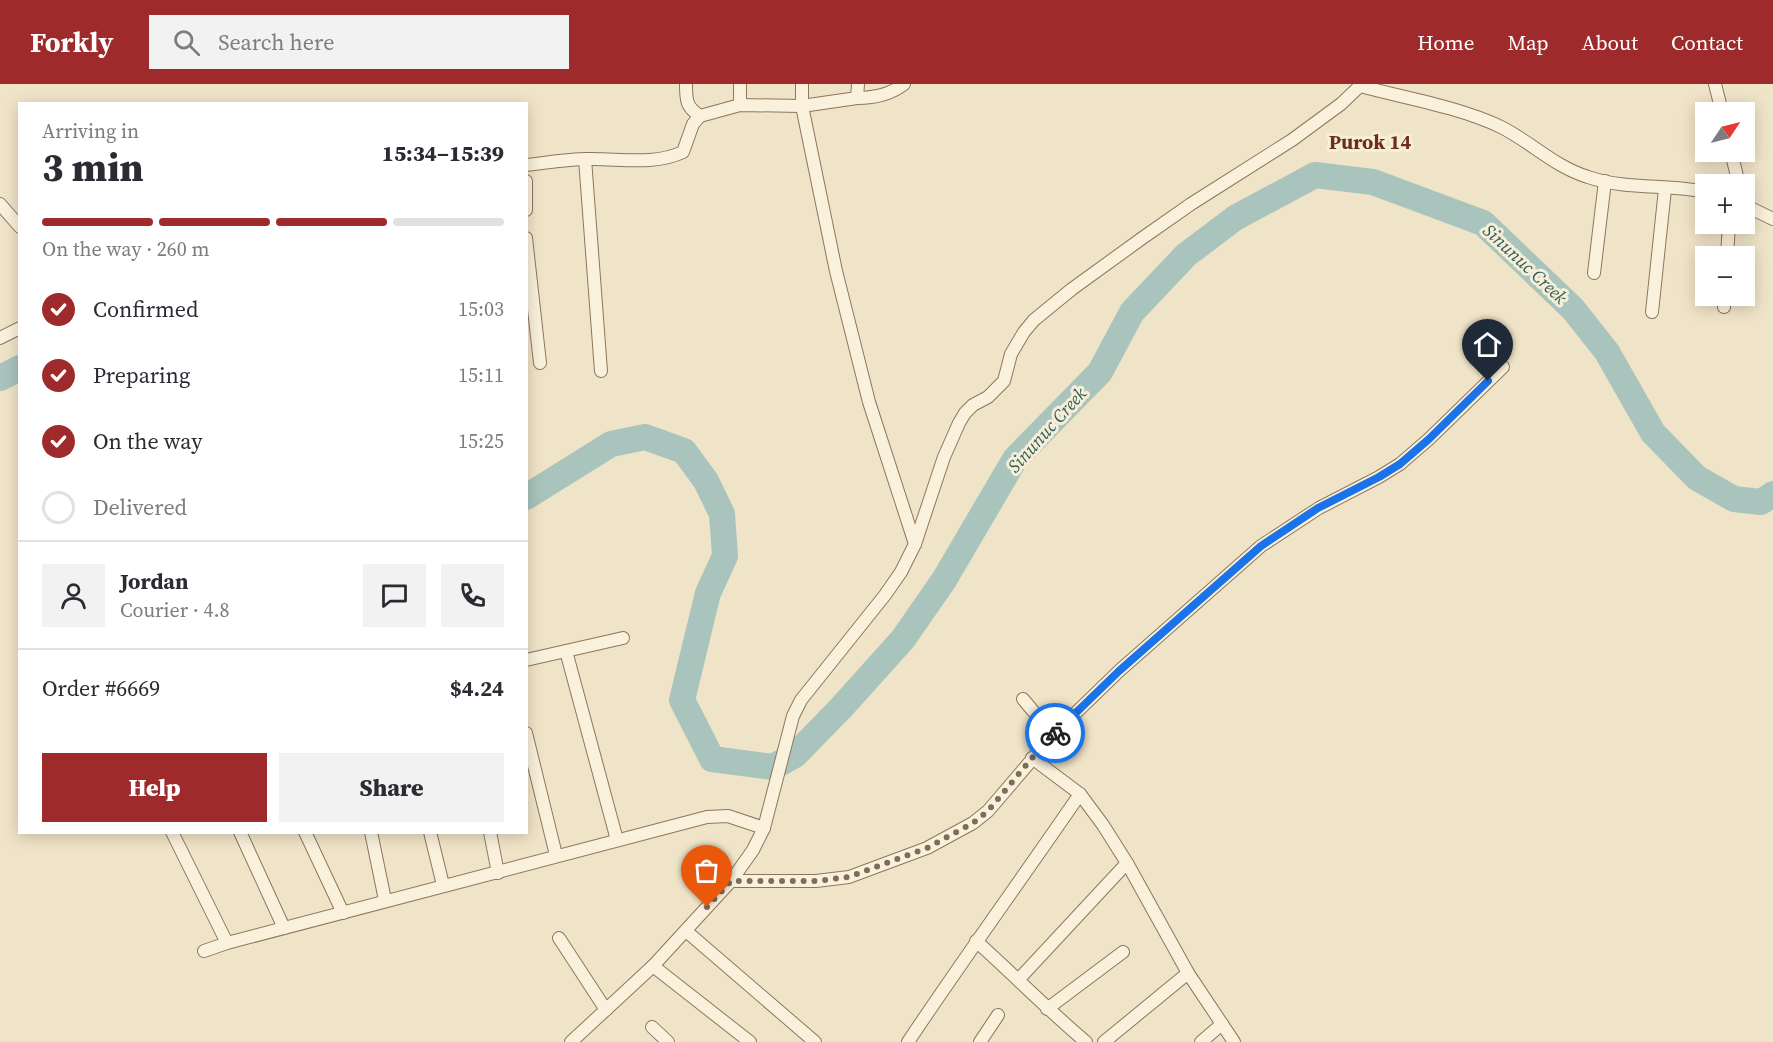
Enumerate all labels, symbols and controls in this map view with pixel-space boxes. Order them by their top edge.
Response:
search box [149,15,569,69]
text: Forkly [30,23,113,61]
icon: search [170,26,203,59]
text: Search here [218,27,334,57]
text: Home [1417,28,1475,57]
text: Map [1508,28,1549,57]
text: About [1582,28,1638,57]
text: Contact [1671,28,1743,57]
north arrow [1695,102,1755,162]
map controls [1695,102,1755,306]
text: Arriving in [42,117,139,145]
district label: Purok 14 [1329,128,1411,156]
text: 15:34–15:39 [382,138,504,168]
text: 3 min [42,141,144,194]
button: + [1695,174,1755,234]
water label: Sinunuc Creek [1478,218,1573,310]
text: On the way · 260 m [42,235,209,263]
button: − [1695,246,1755,306]
icon: check [42,293,75,326]
text: Confirmed [93,294,198,324]
text: 15:03 [458,295,504,323]
pin [1462,319,1513,381]
icon: home [1471,328,1504,361]
icon: check [42,359,75,392]
text: Preparing [93,360,190,390]
text: 15:11 [458,361,504,389]
water label: Sinunuc Creek [1002,381,1092,478]
icon: check [42,425,75,458]
text: On the way [93,426,202,456]
text: 15:25 [458,427,504,455]
text: Delivered [93,492,187,522]
button: person [42,564,105,627]
button: chat [363,564,426,627]
button: phone [441,564,504,627]
text: Jordan [120,566,188,596]
text: Courier · 4.8 [120,596,229,624]
text: Order #6669 [42,673,160,703]
text: $4.24 [450,673,504,703]
courier [1025,703,1085,763]
icon: bike [1039,717,1072,750]
button: Help [42,753,267,822]
button: Share [279,753,504,822]
pin [681,845,732,907]
icon: bag [690,854,723,887]

